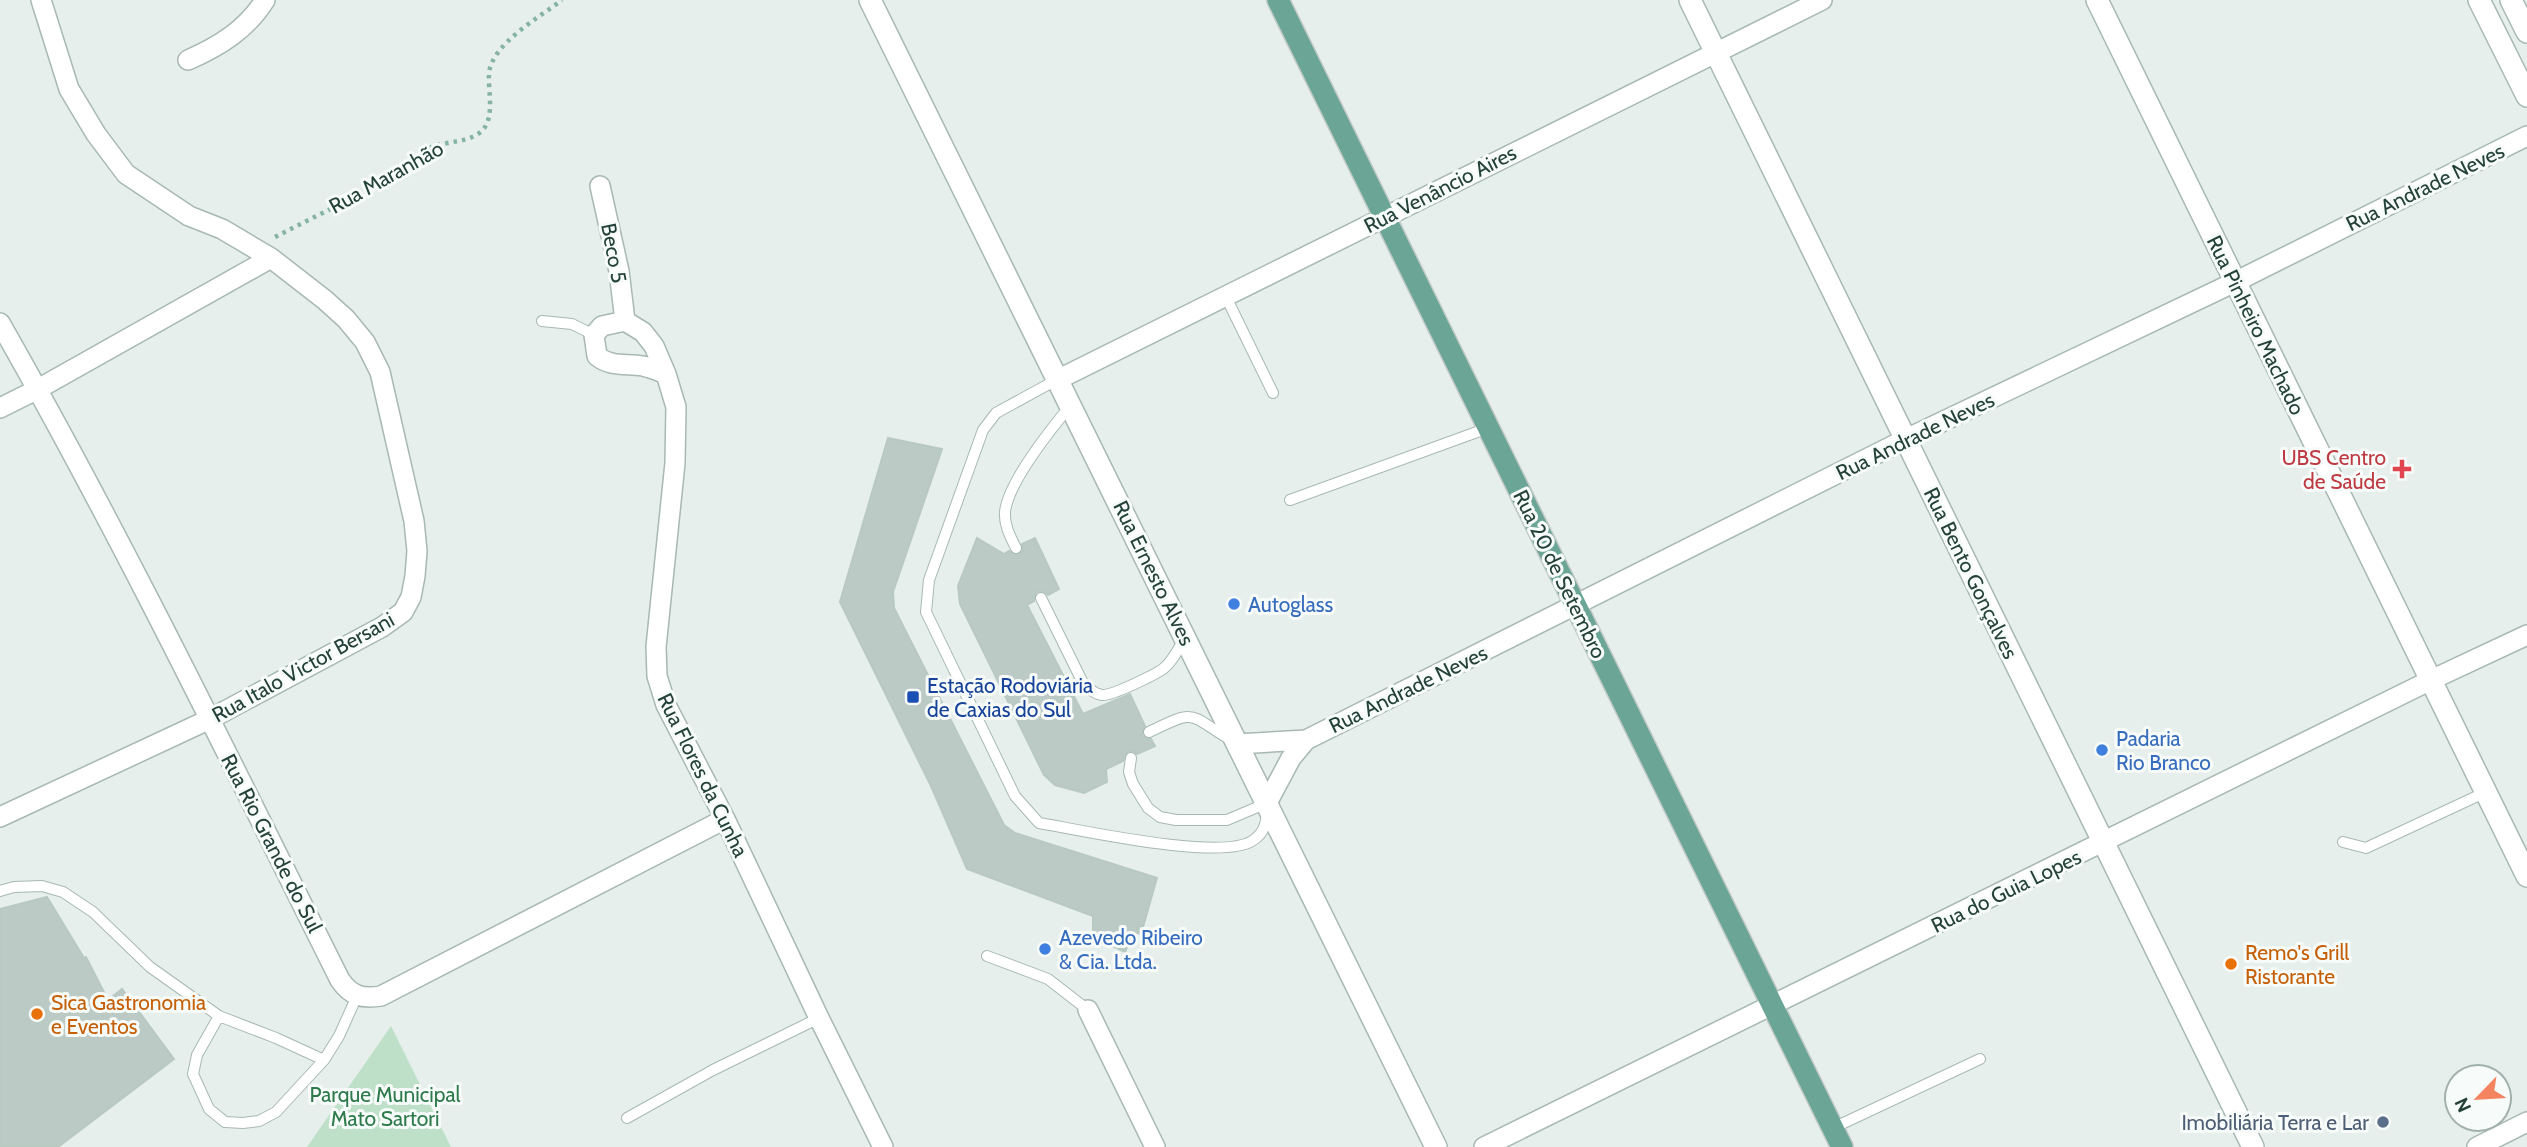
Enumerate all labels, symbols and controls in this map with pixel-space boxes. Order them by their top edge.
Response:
street label: Rua Maranhão [325,135,447,219]
street label: Rua Andrade Neves [2342,138,2508,236]
street label: Rua Venâncio Aires [1360,140,1521,238]
street label: Beco 5 [596,221,632,285]
street label: Rua Pinheiro Machado [2202,231,2310,419]
street label: Rua Andrade Neves [1832,387,1998,485]
place label: UBS Centro de Saúde [2281,445,2386,494]
marker: UBS Centro de Saúde [2392,459,2412,479]
street label: Rua Bento Gonçalves [1919,483,2024,663]
street label: Rua 20 de Setembro [1508,486,1612,662]
street label: Rua Ernesto Alves [1108,497,1200,650]
place label: Autoglass [1248,592,1333,617]
marker: Autoglass [1226,596,1242,612]
street label: Rua Italo Victor Bersani [208,607,398,727]
street label: Rua Andrade Neves [1325,640,1491,738]
place label: Estação Rodoviária de Caxias do Sul [927,673,1093,722]
street label: Rua Flores da Cunha [652,689,754,861]
marker: Estação Rodoviária de Caxias do Sul [905,689,921,705]
place label: Padaria Rio Branco [2116,726,2211,775]
marker: Padaria Rio Branco [2094,742,2110,758]
street label: Rua Rio Grande do Sul [216,750,328,936]
street label: Rua do Guia Lopes [1927,844,2085,938]
place label: Azevedo Ribeiro & Cia. Ltda. [1059,925,1203,974]
place label: Remo's Grill Ristorante [2245,940,2349,989]
marker: Azevedo Ribeiro & Cia. Ltda. [1037,941,1053,957]
marker: Remo's Grill Ristorante [2223,956,2239,972]
place label: Sica Gastronomia e Eventos [51,990,206,1039]
marker: Sica Gastronomia e Eventos [29,1006,45,1022]
north arrow [2443,1063,2513,1133]
park label: Parque Municipal Mato Sartori [309,1082,461,1131]
text: N [2450,1094,2476,1116]
place label: Imobiliária Terra e Lar [2181,1110,2369,1135]
marker: Imobiliária Terra e Lar [2375,1114,2391,1130]

